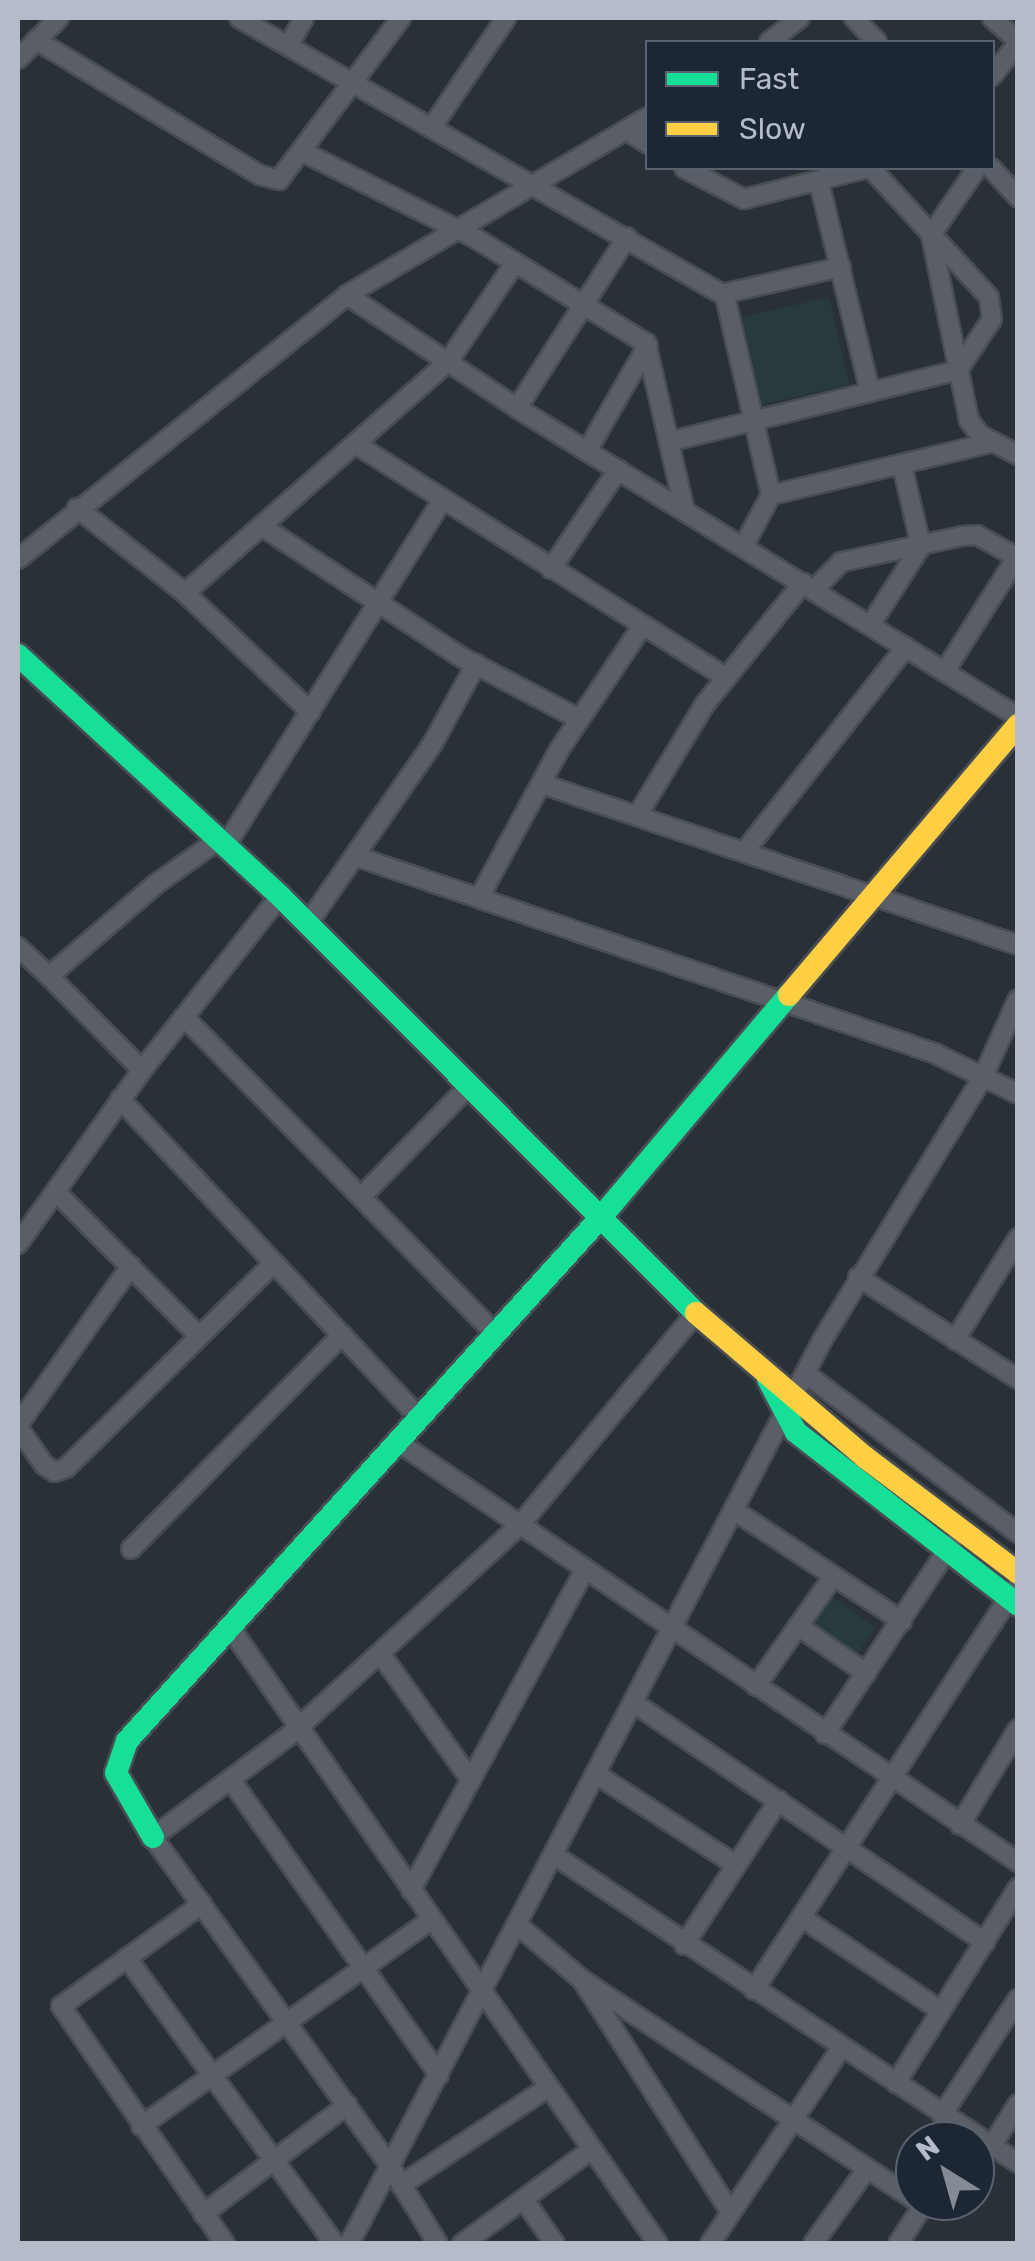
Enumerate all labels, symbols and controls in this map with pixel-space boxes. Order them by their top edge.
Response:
legend [645,40,995,170]
text: Fast [739,61,799,97]
text: Slow [739,111,806,147]
north arrow [895,2121,995,2221]
text: N [910,2129,946,2167]

